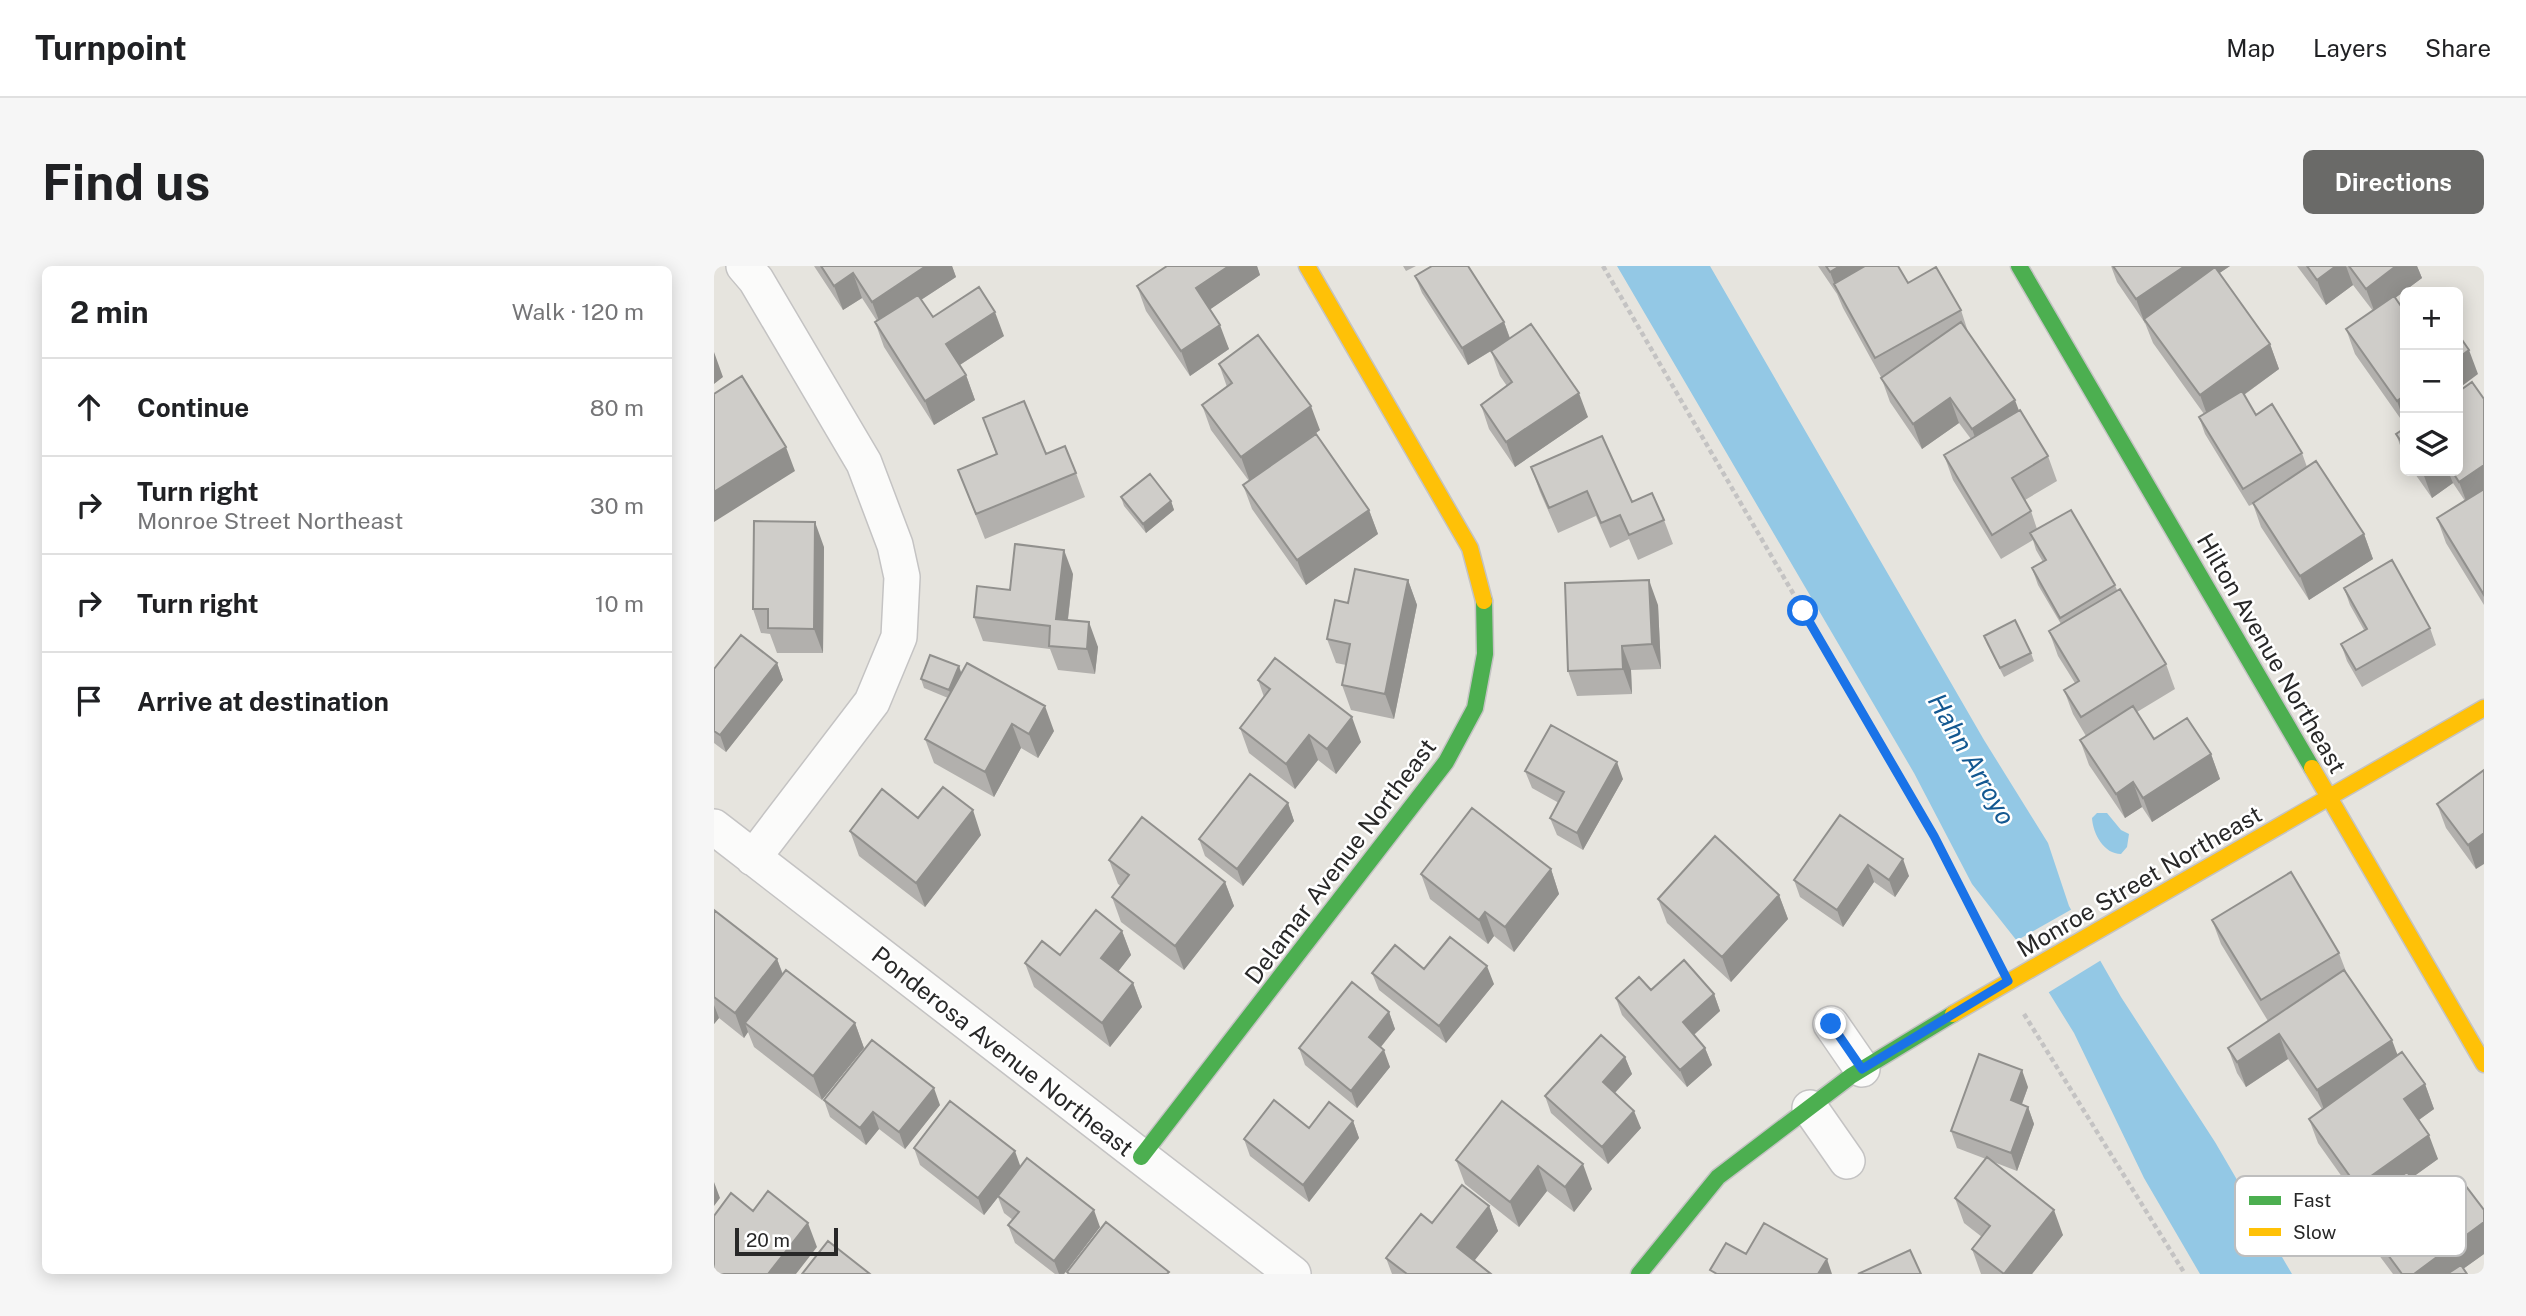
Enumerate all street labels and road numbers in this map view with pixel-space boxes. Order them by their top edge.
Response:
street label: Hilton Avenue Northeast [2192,528,2352,778]
street label: Delamar Avenue Northeast [1239,733,1441,989]
street label: Monroe Street Northeast [2012,799,2266,963]
street label: Ponderosa Avenue Northeast [867,940,1139,1162]

